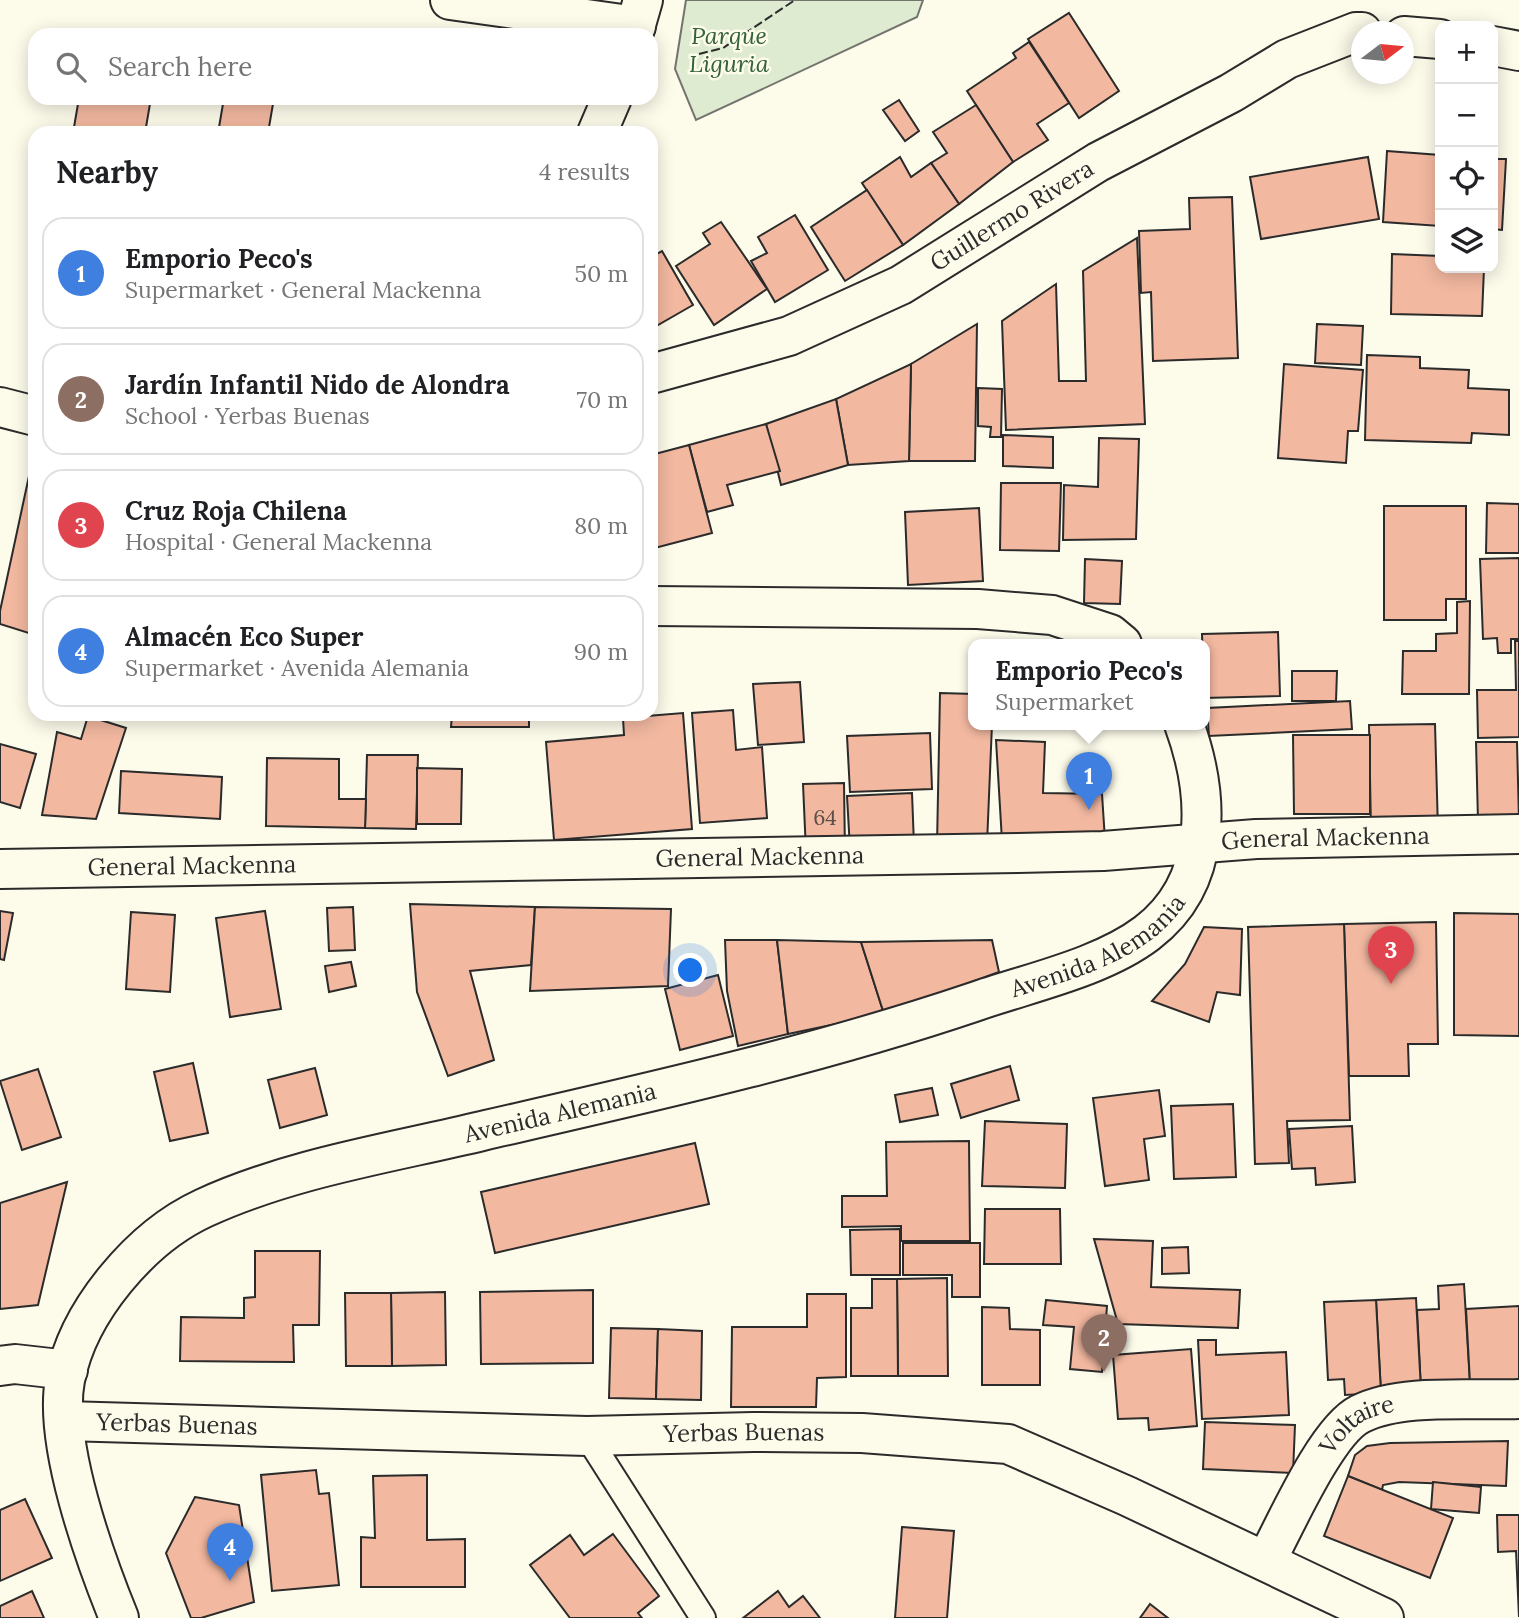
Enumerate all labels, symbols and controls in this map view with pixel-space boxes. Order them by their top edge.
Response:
park label: Parque Liguria [689,20,770,79]
north arrow [1351,21,1414,84]
map controls [1435,21,1498,273]
button: + [1435,21,1498,84]
search box [28,28,658,105]
icon: search [52,48,90,86]
text: Search here [108,50,252,83]
button: − [1435,84,1498,147]
button: locate [1435,147,1498,210]
text: Nearby [56,153,158,191]
street label: Guillermo Rivera [924,153,1099,278]
text: 4 results [539,157,630,186]
button: layers [1435,210,1498,273]
text: Emporio Peco's [125,242,313,275]
text: 1 [76,259,86,288]
text: 50 m [575,259,628,288]
text: Supermarket · General Mackenna [125,275,481,304]
text: Jardín Infantil Nido de Alondra [125,368,510,401]
text: 2 [75,385,87,414]
text: 70 m [577,385,628,414]
text: School · Yerbas Buenas [125,401,370,430]
text: Cruz Roja Chilena [125,494,347,527]
text: 3 [75,511,87,540]
text: 80 m [574,511,628,540]
text: Hospital · General Mackenna [125,527,432,556]
text: Almacén Eco Super [125,620,364,653]
text: 4 [75,637,87,666]
text: 90 m [574,637,628,666]
popup [968,639,1210,730]
text: Supermarket · Avenida Alemania [125,653,469,682]
text: Emporio Peco's [995,654,1183,687]
text: Supermarket [995,687,1134,716]
pin: 1 [1066,752,1112,810]
house number: 64 [813,804,837,831]
street label: General Mackenna [1220,820,1430,857]
street label: General Mackenna [655,839,865,874]
street label: General Mackenna [87,848,297,883]
street label: Avenida Alemania [1006,889,1192,1005]
pin: 3 [1368,926,1414,984]
your location [673,953,707,987]
street label: Avenida Alemania [460,1075,659,1150]
pin: 2 [1081,1314,1127,1372]
street label: Voltaire [1311,1388,1397,1461]
street label: Yerbas Buenas [95,1406,258,1442]
street label: Yerbas Buenas [662,1416,825,1449]
pin: 4 [207,1523,253,1581]

